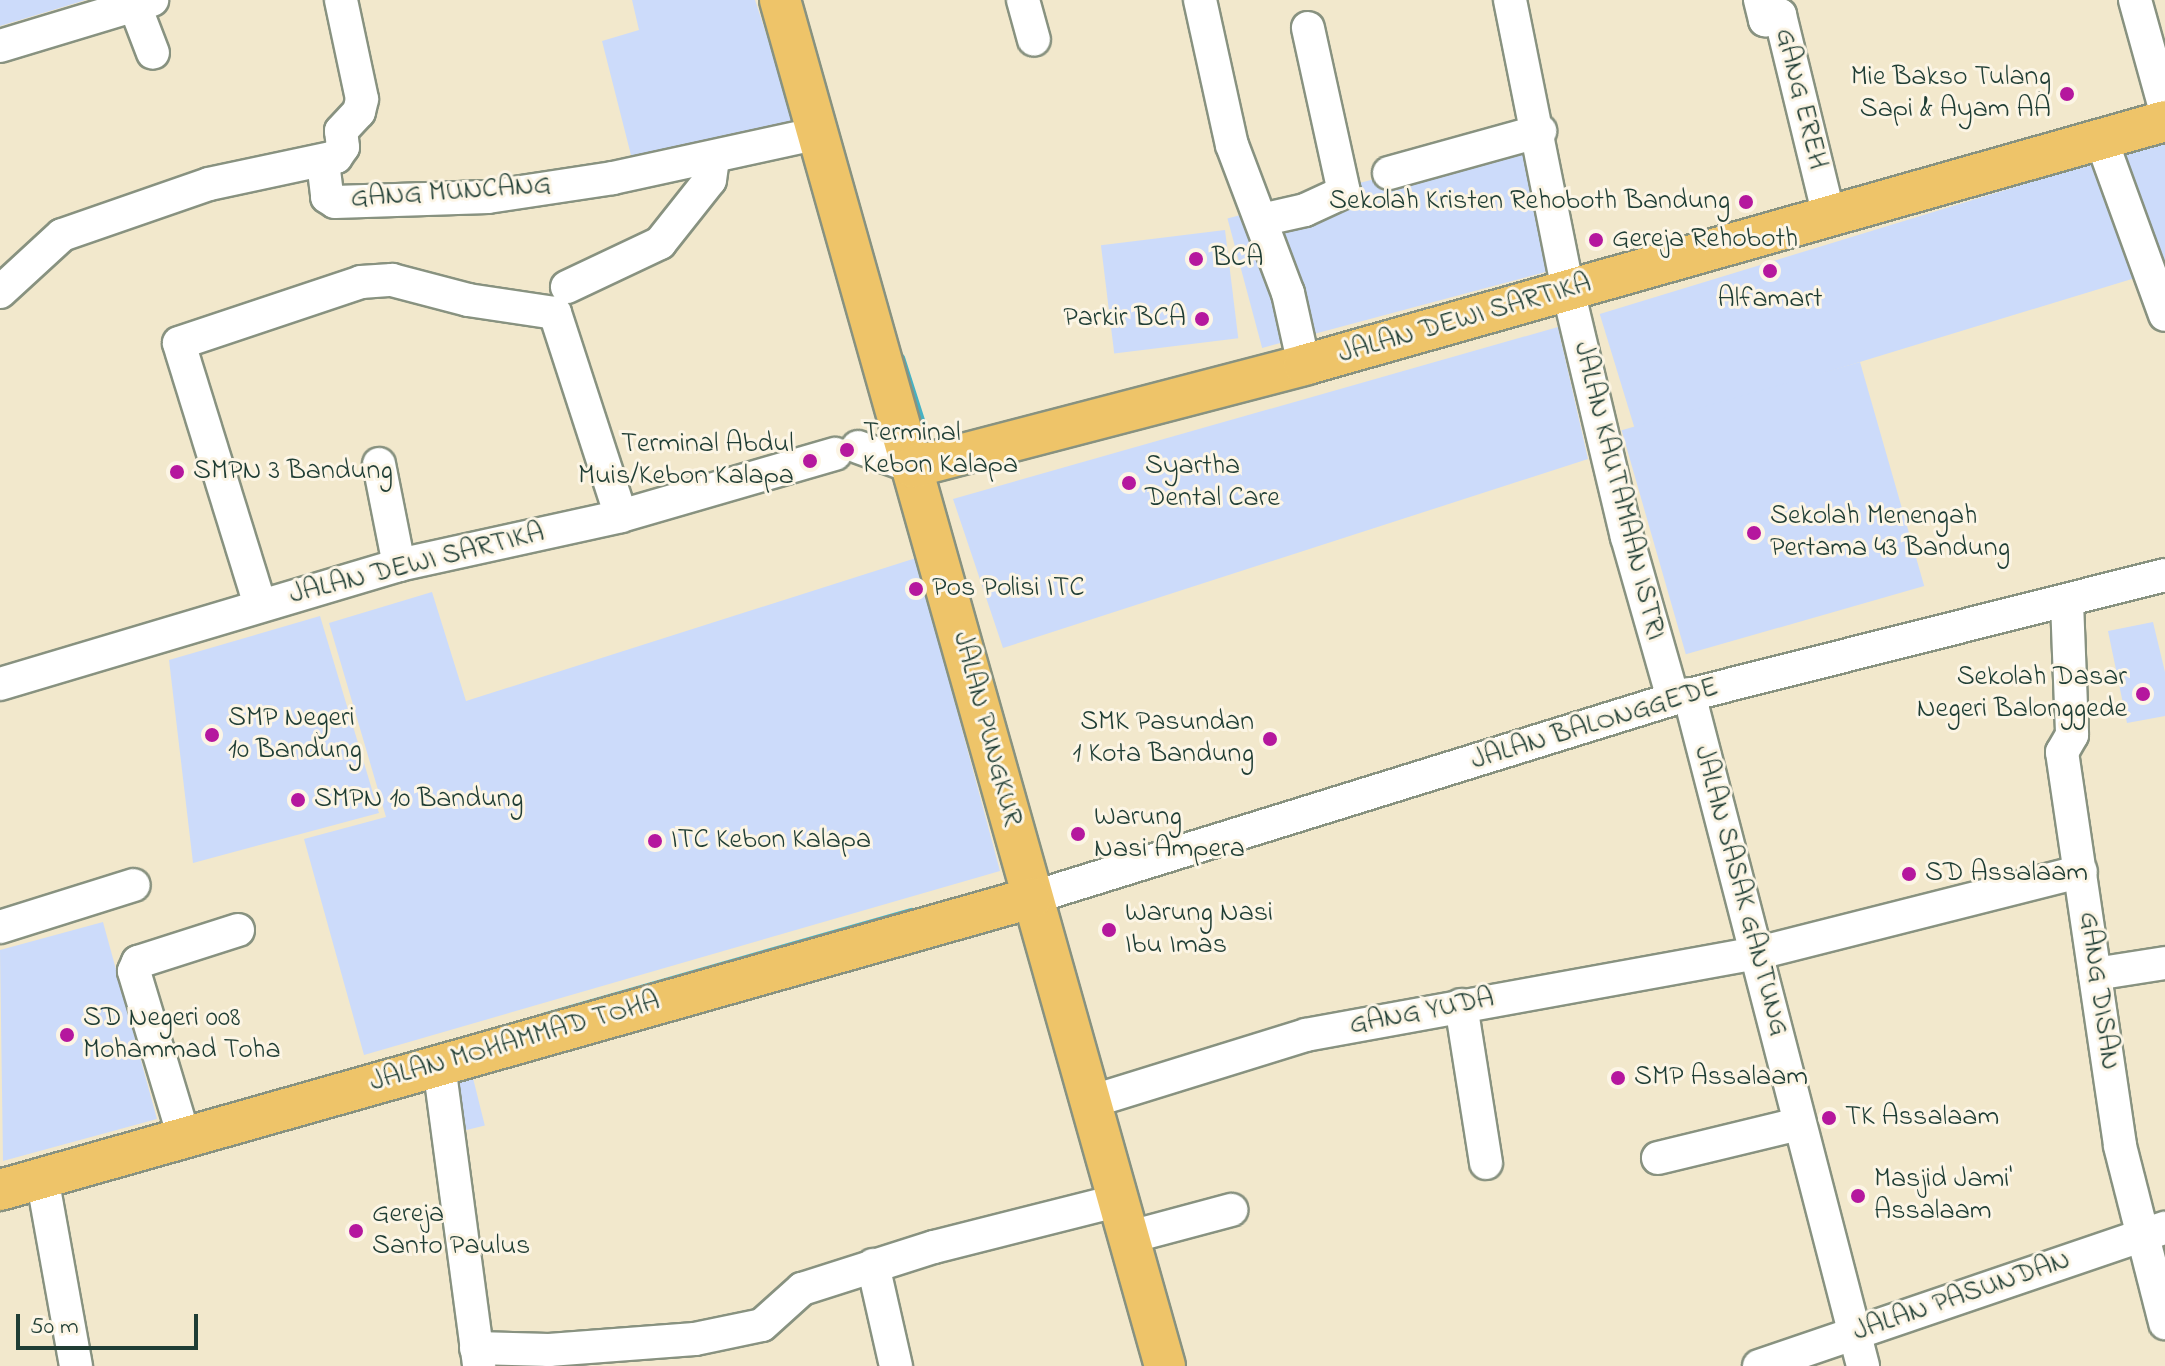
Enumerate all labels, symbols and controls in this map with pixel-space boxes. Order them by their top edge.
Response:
street label: GANG EREH [1766,25,1834,173]
place label: Mie Bakso Tulang Sapi & Ayam AA [1851,61,2051,127]
marker: Mie Bakso Tulang Sapi & Ayam AA [2058,85,2076,103]
street label: GANG MUNCANG [350,169,552,217]
place label: Sekolah Kristen Rehoboth Bandung [1329,185,1730,219]
marker: Sekolah Kristen Rehoboth Bandung [1737,193,1755,211]
place label: Gereja Rehoboth [1612,223,1798,257]
marker: Gereja Rehoboth [1587,231,1605,249]
place label: BCA [1212,242,1263,276]
marker: BCA [1187,250,1205,268]
marker: Alfamart [1761,262,1779,280]
street label: JALAN DEWI SARTIKA [1335,268,1595,372]
place label: Alfamart [1718,283,1822,317]
place label: Parkir BCA [1063,302,1186,336]
marker: Parkir BCA [1193,310,1211,328]
street label: JALAN KAUTAMAAN ISTRI [1565,338,1671,644]
place label: Terminal Kebon Kalapa [863,417,1018,483]
place label: Terminal Abdul Muis/Kebon Kalapa [578,428,794,494]
marker: Terminal Kebon Kalapa [838,441,856,459]
place label: Syartha Dental Care [1145,450,1280,516]
marker: Terminal Abdul Muis/Kebon Kalapa [801,452,819,470]
place label: SMPN 3 Bandung [193,455,393,489]
marker: SMPN 3 Bandung [168,463,186,481]
marker: Syartha Dental Care [1120,474,1138,492]
place label: Sekolah Menengah Pertama 43 Bandung [1770,500,2010,566]
street label: JALAN DEWI SARTIKA [286,517,548,613]
marker: Sekolah Menengah Pertama 43 Bandung [1745,524,1763,542]
place label: Pos Polisi ITC [932,572,1085,606]
marker: Pos Polisi ITC [907,580,925,598]
street label: JALAN PUNGKUR [944,628,1028,830]
place label: Sekolah Dasar Negeri Balonggede [1917,661,2127,727]
street label: JALAN BALONGGEDE [1467,671,1723,779]
marker: Sekolah Dasar Negeri Balonggede [2134,685,2152,703]
place label: SMP Negeri 10 Bandung [228,702,362,768]
place label: SMK Pasundan 1 Kota Bandung [1073,706,1254,772]
marker: SMP Negeri 10 Bandung [203,726,221,744]
marker: SMK Pasundan 1 Kota Bandung [1261,730,1279,748]
street label: JALAN SASAK GANTUNG [1685,742,1795,1040]
place label: SMPN 10 Bandung [314,783,523,817]
marker: SMPN 10 Bandung [289,791,307,809]
place label: Warung Nasi Ampera [1094,801,1245,867]
place label: ITC Kebon Kalapa [671,824,871,858]
marker: Warung Nasi Ampera [1069,825,1087,843]
marker: ITC Kebon Kalapa [646,832,664,850]
place label: SD Assalaam [1925,857,2088,891]
marker: SD Assalaam [1900,865,1918,883]
place label: Warung Nasi Ibu Imas [1125,897,1273,963]
street label: GANG DISAN [2070,910,2126,1072]
marker: Warung Nasi Ibu Imas [1100,921,1118,939]
street label: GANG YUDA [1347,983,1497,1043]
street label: JALAN MOHAMMAD TOHA [366,985,664,1101]
place label: SD Negeri 008 Mohammad Toha [83,1002,281,1068]
marker: SD Negeri 008 Mohammad Toha [58,1026,76,1044]
place label: SMP Assalaam [1634,1061,1808,1095]
marker: SMP Assalaam [1609,1069,1627,1087]
place label: TK Assalaam [1845,1101,1999,1135]
marker: TK Assalaam [1820,1109,1838,1127]
place label: Masjid Jami' Assalaam [1874,1163,2012,1229]
marker: Masjid Jami' Assalaam [1849,1187,1867,1205]
place label: Gereja Santo Paulus [372,1198,530,1264]
marker: Gereja Santo Paulus [347,1222,365,1240]
street label: JALAN PASUNDAN [1849,1244,2075,1350]
scale bar [20,1298,202,1348]
text: 50 m [30,1310,79,1345]

